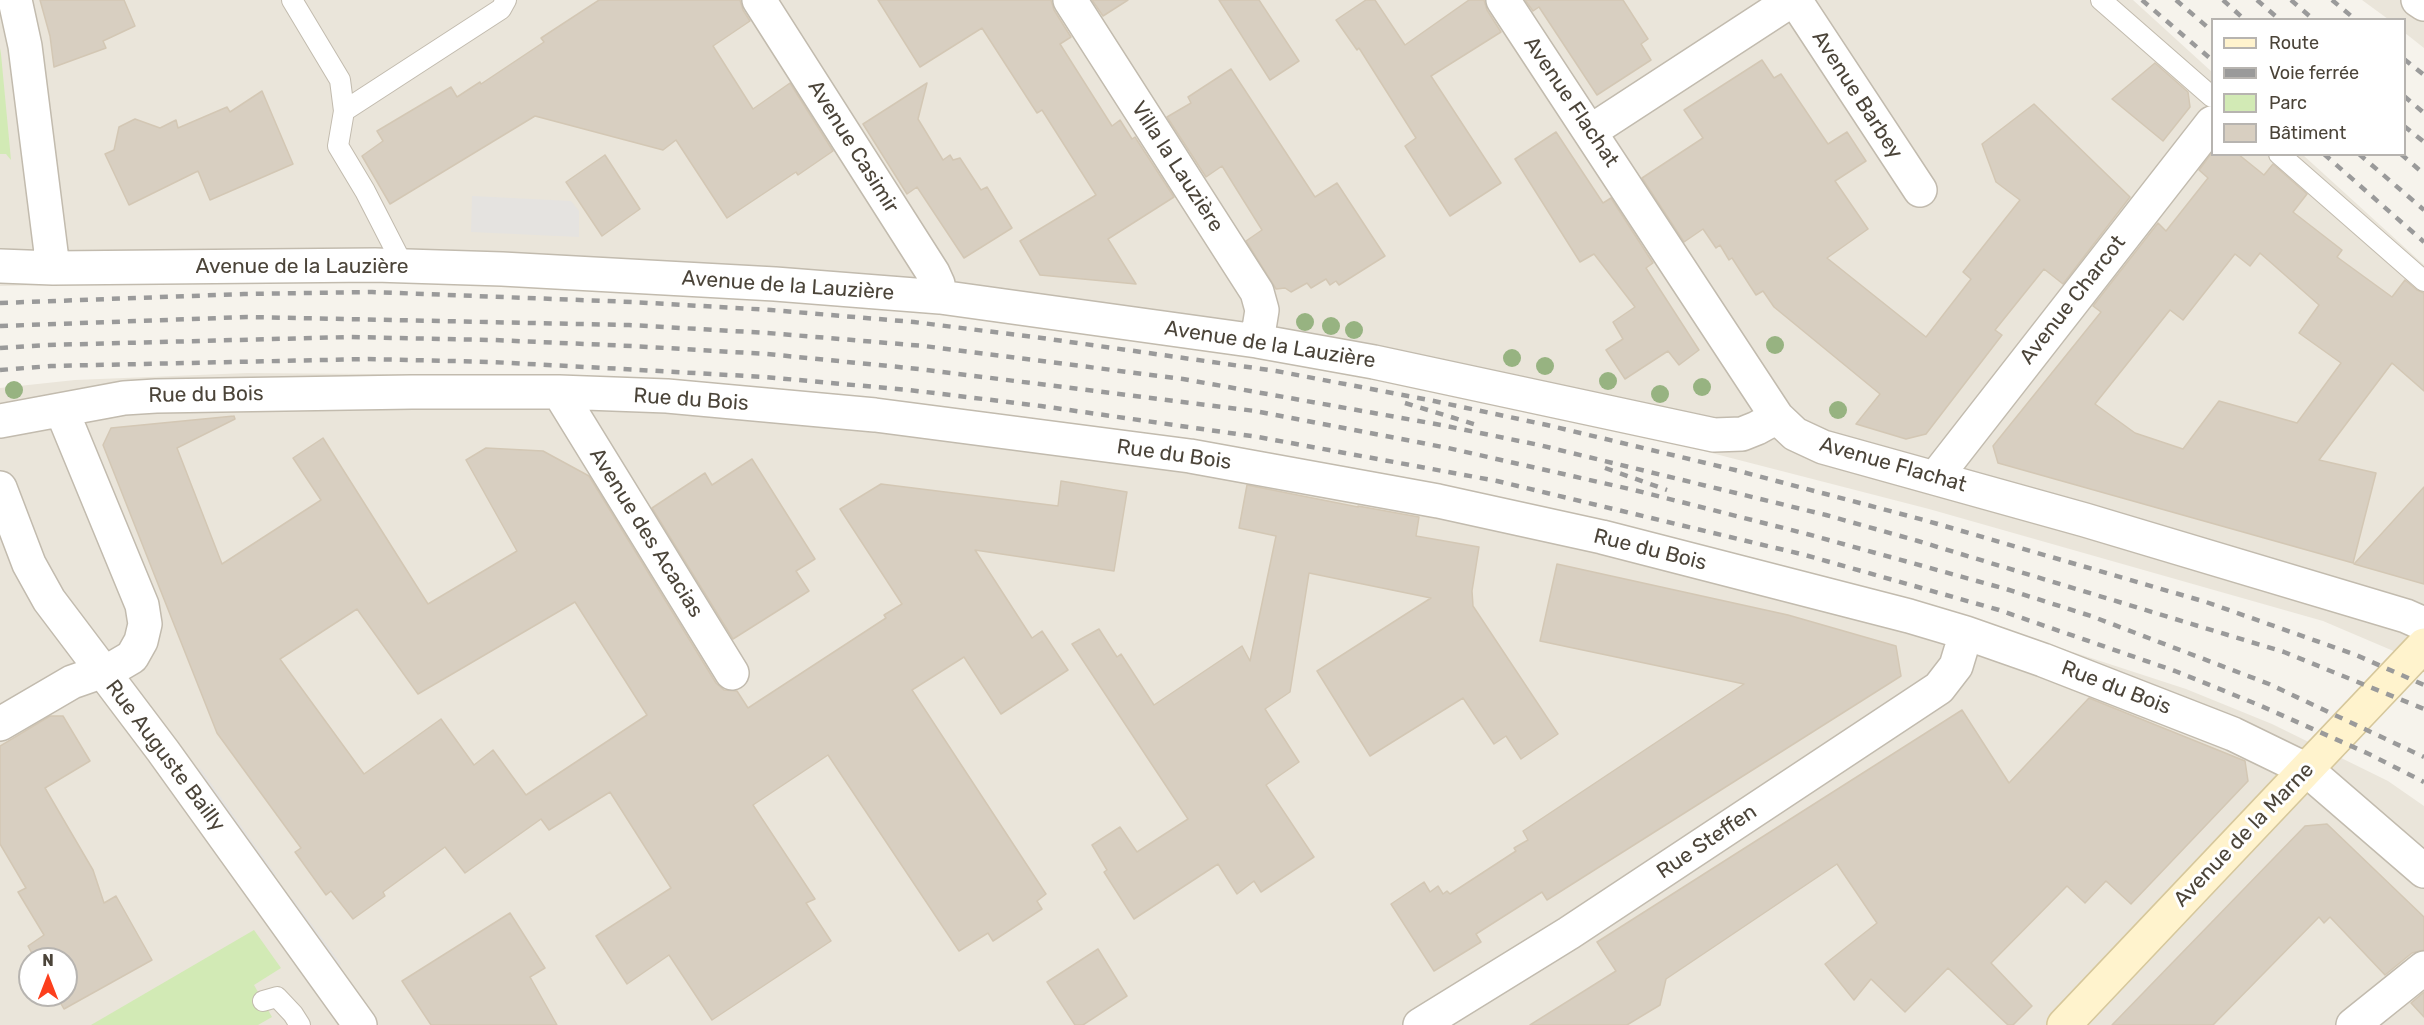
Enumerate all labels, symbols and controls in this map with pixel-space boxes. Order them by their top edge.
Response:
legend [2211,18,2406,156]
street label: Avenue Barbey [1806,26,1908,164]
street label: Avenue Flachat [1518,32,1624,172]
text: Route [2269,32,2319,54]
text: Voie ferrée [2269,62,2359,84]
street label: Avenue Casimir [802,76,904,218]
text: Parc [2269,92,2307,114]
street label: Villa la Lauzière [1125,97,1229,237]
text: Bâtiment [2269,122,2346,144]
street label: Avenue Charcot [2015,231,2131,369]
street label: Avenue de la Lauzière [195,254,409,280]
street label: Avenue de la Lauzière [681,266,895,306]
street label: Avenue de la Lauzière [1163,316,1377,374]
street label: Rue du Bois [148,381,264,409]
street label: Rue du Bois [633,383,749,417]
street label: Avenue Flachat [1817,432,1969,498]
street label: Rue du Bois [1115,434,1233,476]
street label: Avenue des Acacias [584,444,708,622]
street label: Rue du Bois [1591,524,1709,576]
street label: Rue du Bois [2058,656,2174,720]
street label: Rue Auguste Bailly [100,675,230,837]
street label: Avenue de la Marne [2169,758,2319,912]
street label: Rue Steffen [1652,799,1762,885]
north arrow [18,947,78,1007]
text: N [42,951,54,970]

